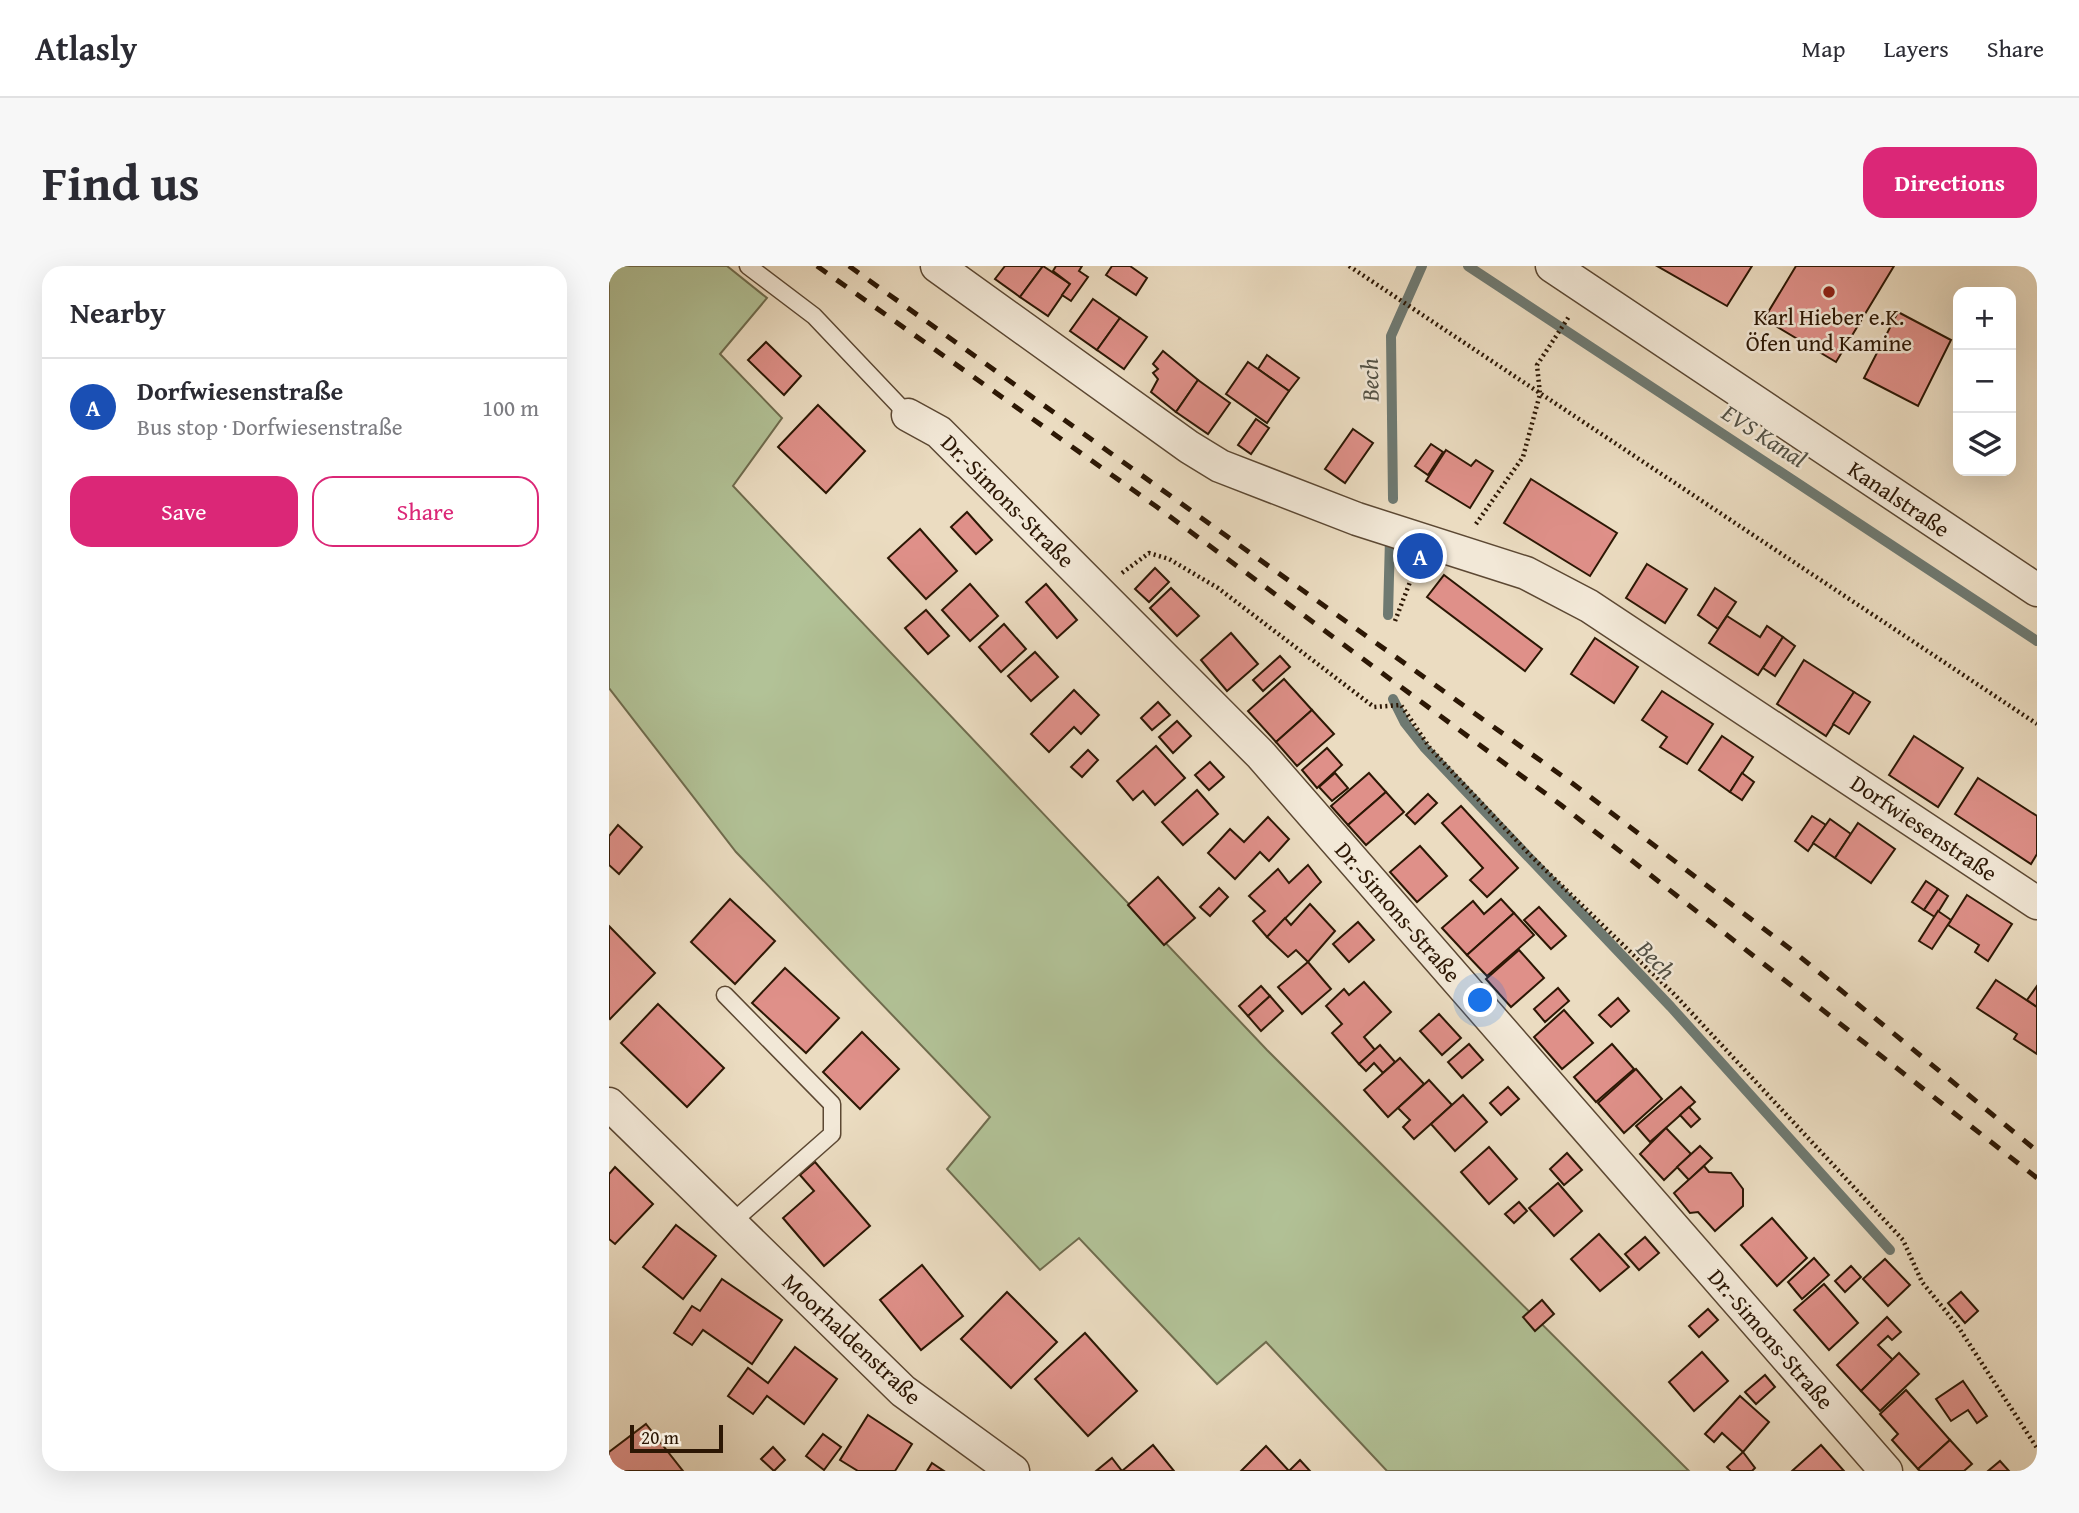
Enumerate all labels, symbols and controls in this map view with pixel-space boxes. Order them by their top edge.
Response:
text: Atlasly [35,24,137,72]
text: Map [1802,31,1845,66]
text: Layers [1883,31,1949,66]
text: Share [1987,31,2044,66]
text: Find us [42,146,200,218]
button: Directions [1863,147,2037,218]
marker: Karl Hieber e.K. Öfen und Kamine [1821,284,1837,300]
map controls [1953,287,2016,476]
button: + [1953,287,2016,350]
text: Nearby [70,290,166,334]
place label: Karl Hieber e.K. Öfen und Kamine [1746,300,1912,359]
button: − [1953,350,2016,413]
water label: Bech [1352,358,1387,403]
text: Dorfwiesenstraße [137,371,343,410]
text: A [86,391,100,424]
text: 100 m [482,391,539,424]
water label: EVS Kanal [1714,395,1814,476]
text: Bus stop · Dorfwiesenstraße [137,410,403,443]
button: layers [1953,413,2016,476]
street label: Dr.-Simons-Straße [934,426,1083,575]
street label: Kanalstraße [1842,452,1957,545]
button: Save [70,476,298,547]
button: Share [312,476,539,547]
pin: A [1397,530,1443,582]
street label: Dorfwiesenstraße [1844,766,2004,889]
street label: Dr.-Simons-Straße [1328,834,1469,989]
water label: Bech [1628,931,1684,987]
your location [1463,983,1497,1017]
street label: Dr.-Simons-Straße [1701,1261,1842,1416]
street label: Moorhaldenstraße [775,1265,929,1412]
scale bar [630,1422,723,1454]
text: 20 m [641,1423,679,1451]

